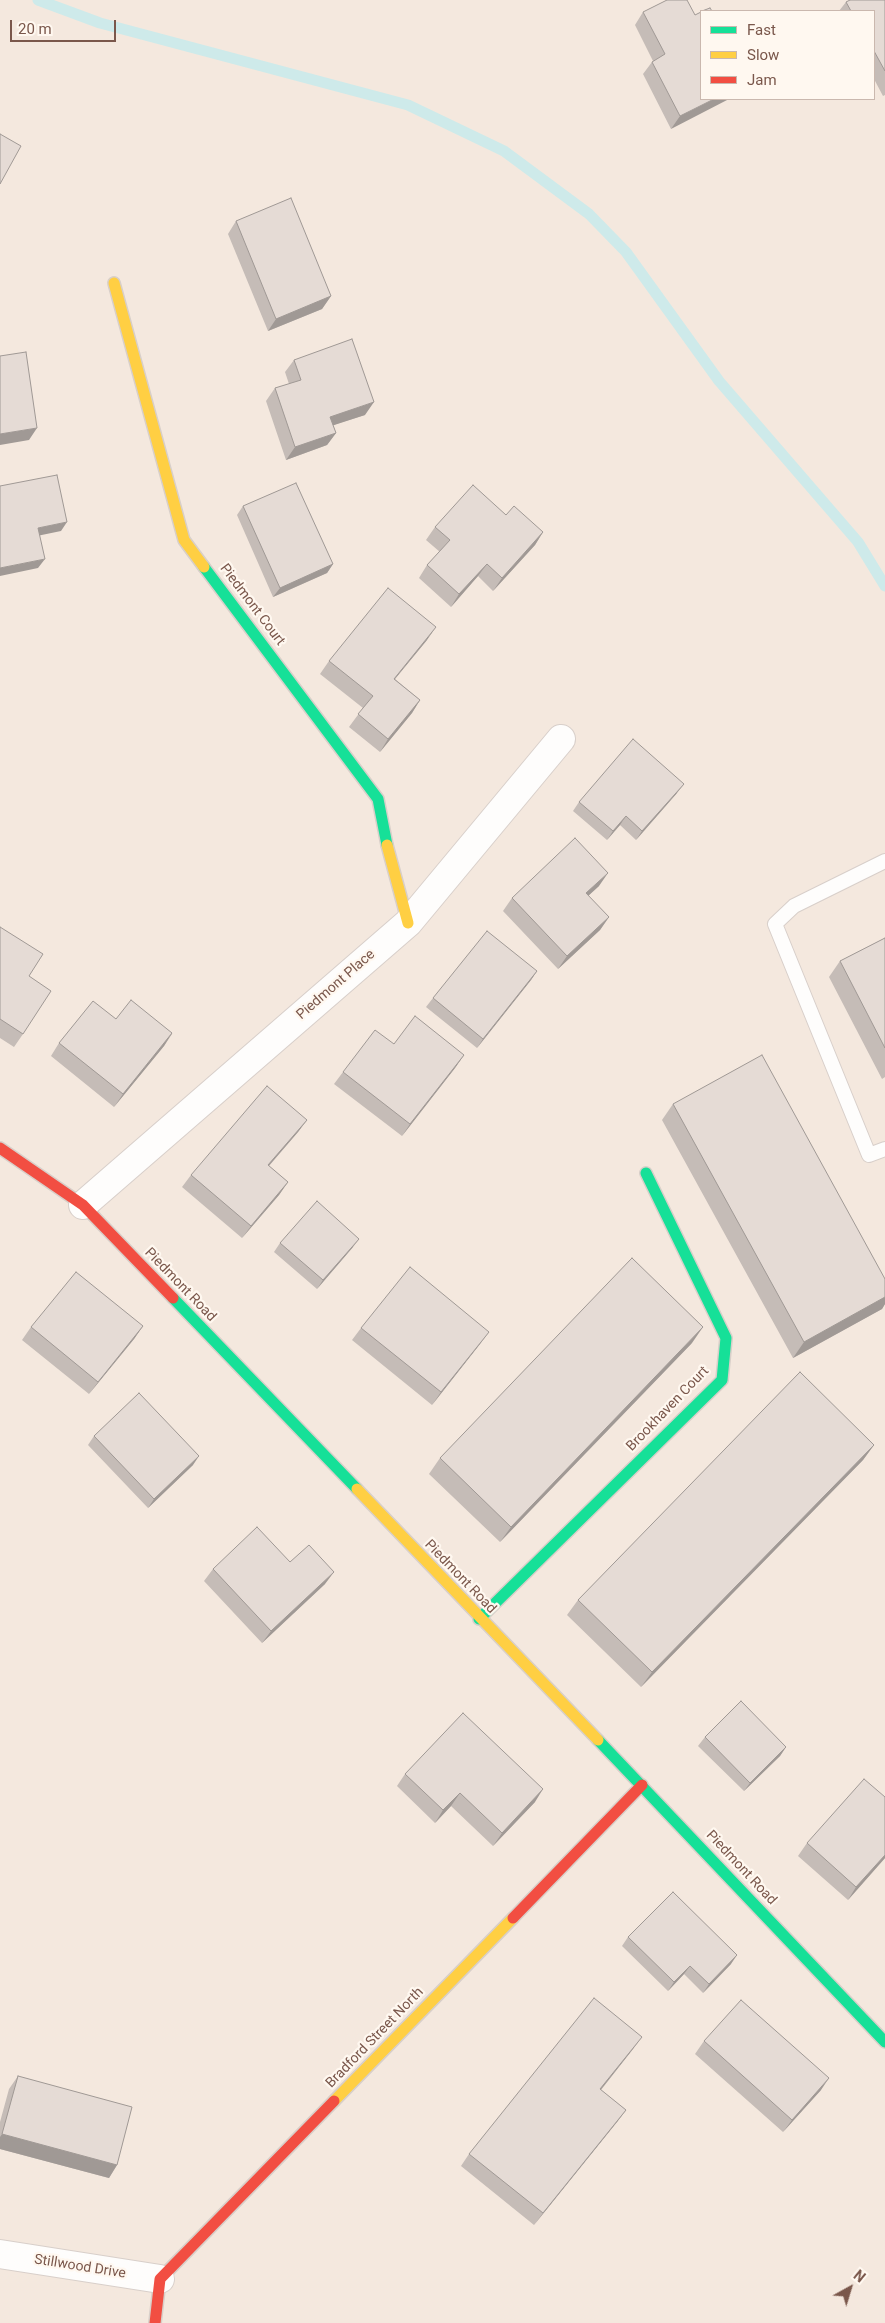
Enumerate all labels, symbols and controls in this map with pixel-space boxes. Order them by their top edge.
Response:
scale bar [12,10,119,42]
legend [700,10,875,100]
text: 20 m [18,20,52,38]
text: Fast [747,21,776,39]
text: Slow [747,46,779,64]
text: Jam [747,71,777,89]
street label: Piedmont Court [216,561,288,649]
street label: Piedmont Place [293,946,379,1024]
street label: Piedmont Road [141,1245,219,1325]
street label: Brookhaven Court [623,1363,713,1455]
street label: Piedmont Road [421,1537,499,1617]
street label: Piedmont Road [702,1827,780,1909]
street label: Bradford Street North [323,1984,427,2092]
street label: Stillwood Drive [33,2251,127,2283]
north arrow [825,2263,875,2313]
text: N [851,2267,868,2286]

